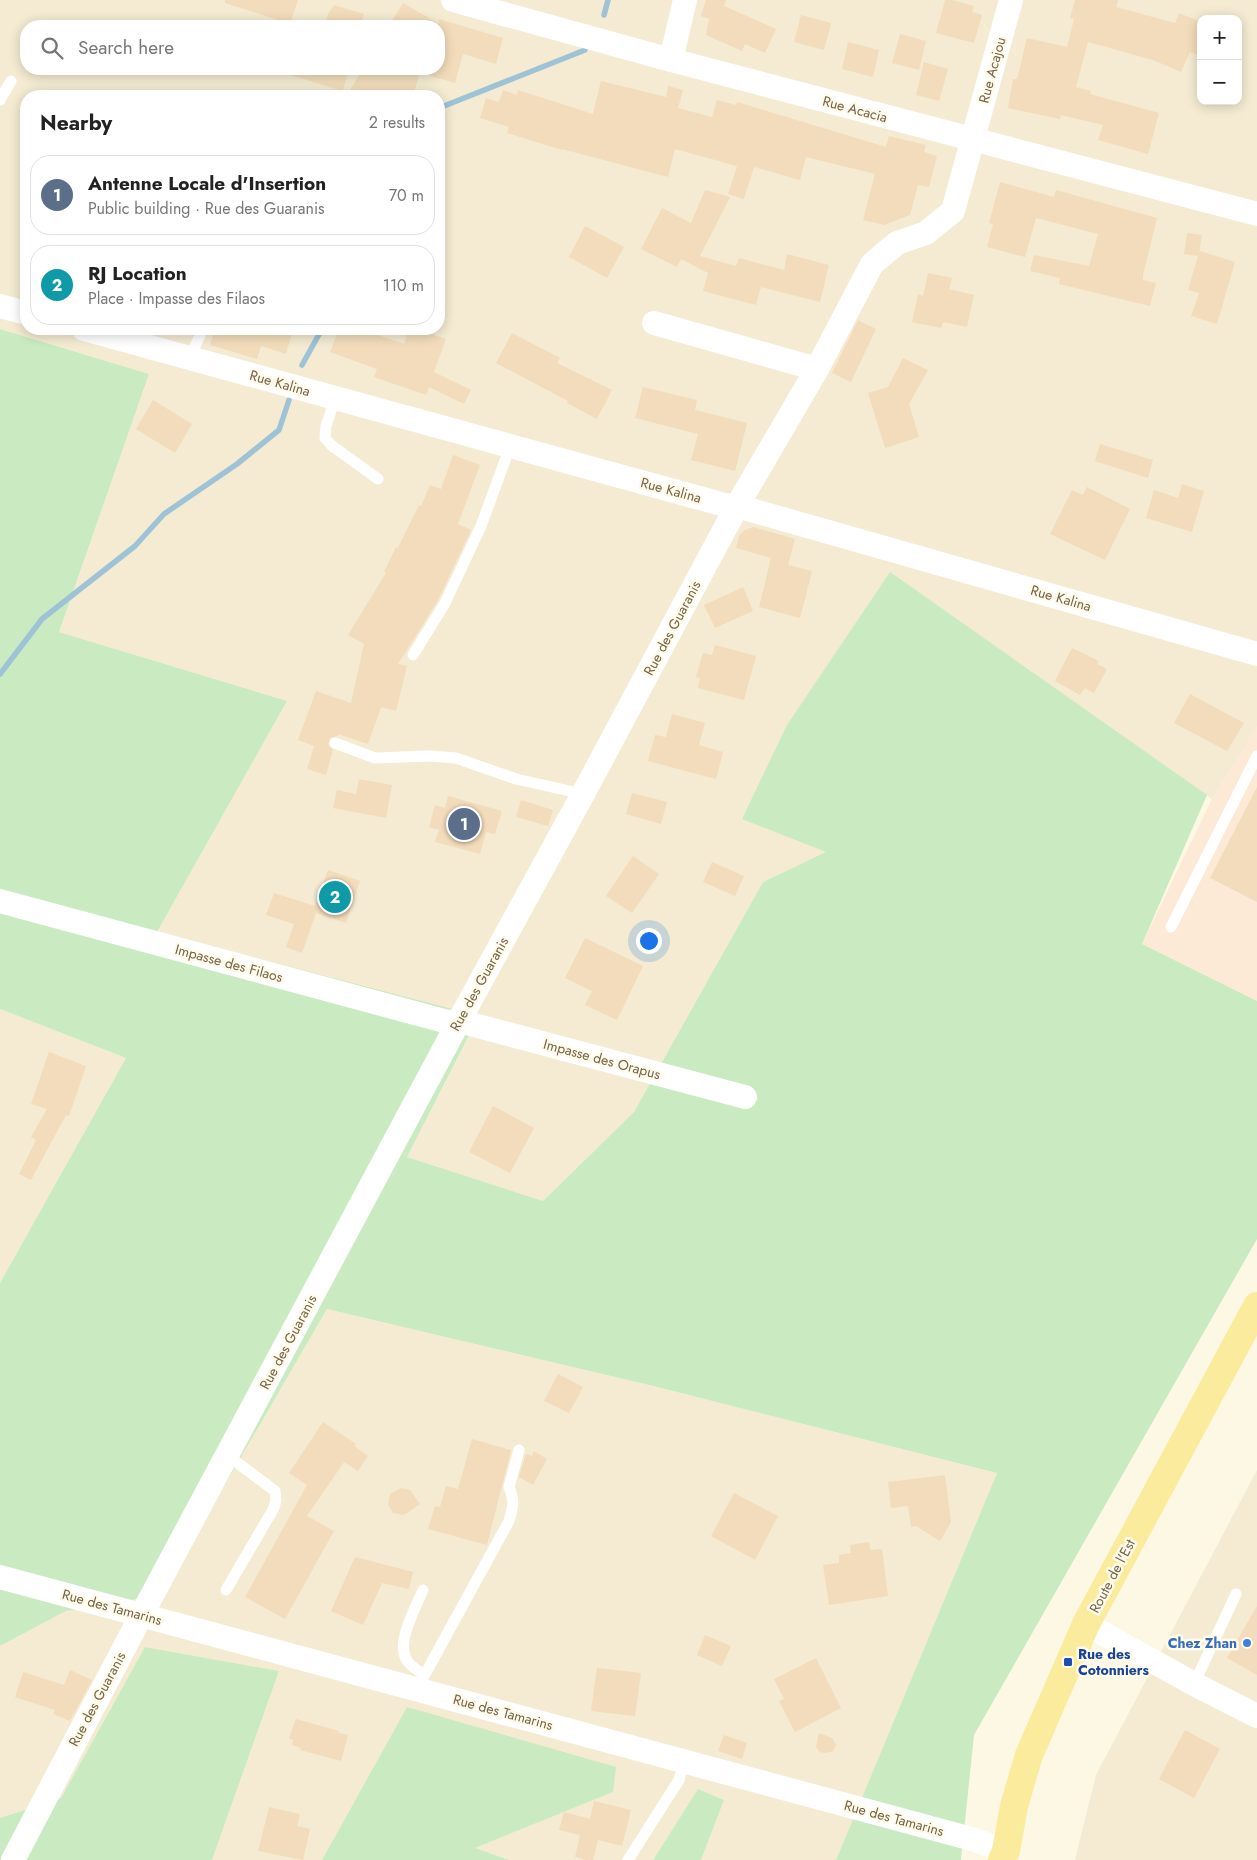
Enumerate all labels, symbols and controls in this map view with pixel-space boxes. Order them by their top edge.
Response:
map controls [1197,15,1242,105]
button: + [1197,15,1242,60]
search box [20,20,445,75]
icon: search [38,34,66,62]
text: Search here [78,34,174,61]
street label: Rue Acajou [974,35,1010,105]
button: − [1197,60,1242,105]
street label: Rue Acacia [820,91,890,127]
text: Nearby [40,108,112,138]
text: 2 results [369,111,425,134]
text: Antenne Locale d'Insertion [88,170,326,197]
text: 1 [53,184,61,207]
text: 70 m [389,184,424,207]
text: Public building · Rue des Guaranis [88,197,325,220]
text: RJ Location [88,260,187,287]
text: 2 [52,274,62,297]
text: 110 m [383,274,424,297]
text: Place · Impasse des Filaos [88,287,265,310]
street label: Rue Kalina [247,365,313,401]
street label: Rue Kalina [638,472,704,508]
street label: Rue des Guaranis [639,577,706,679]
street label: Rue Kalina [1028,580,1094,616]
pin: 1 [448,805,480,843]
pin: 2 [319,878,351,916]
your location [636,928,662,954]
street label: Rue des Guaranis [445,933,513,1035]
street label: Impasse des Filaos [173,939,285,987]
street label: Impasse des Orapus [541,1034,663,1084]
street label: Rue des Guaranis [255,1291,322,1393]
street label: Route de l'Est [1084,1535,1140,1616]
street label: Rue des Tamarins [60,1584,164,1630]
place label: Chez Zhan [1168,1633,1237,1653]
marker: Chez Zhan [1241,1637,1253,1649]
place label: Rue des Cotonniers [1078,1644,1150,1680]
street label: Rue des Guaranis [64,1648,131,1750]
marker: Rue des Cotonniers [1062,1656,1074,1668]
street label: Rue des Tamarins [451,1689,555,1735]
street label: Rue des Tamarins [842,1795,946,1841]

